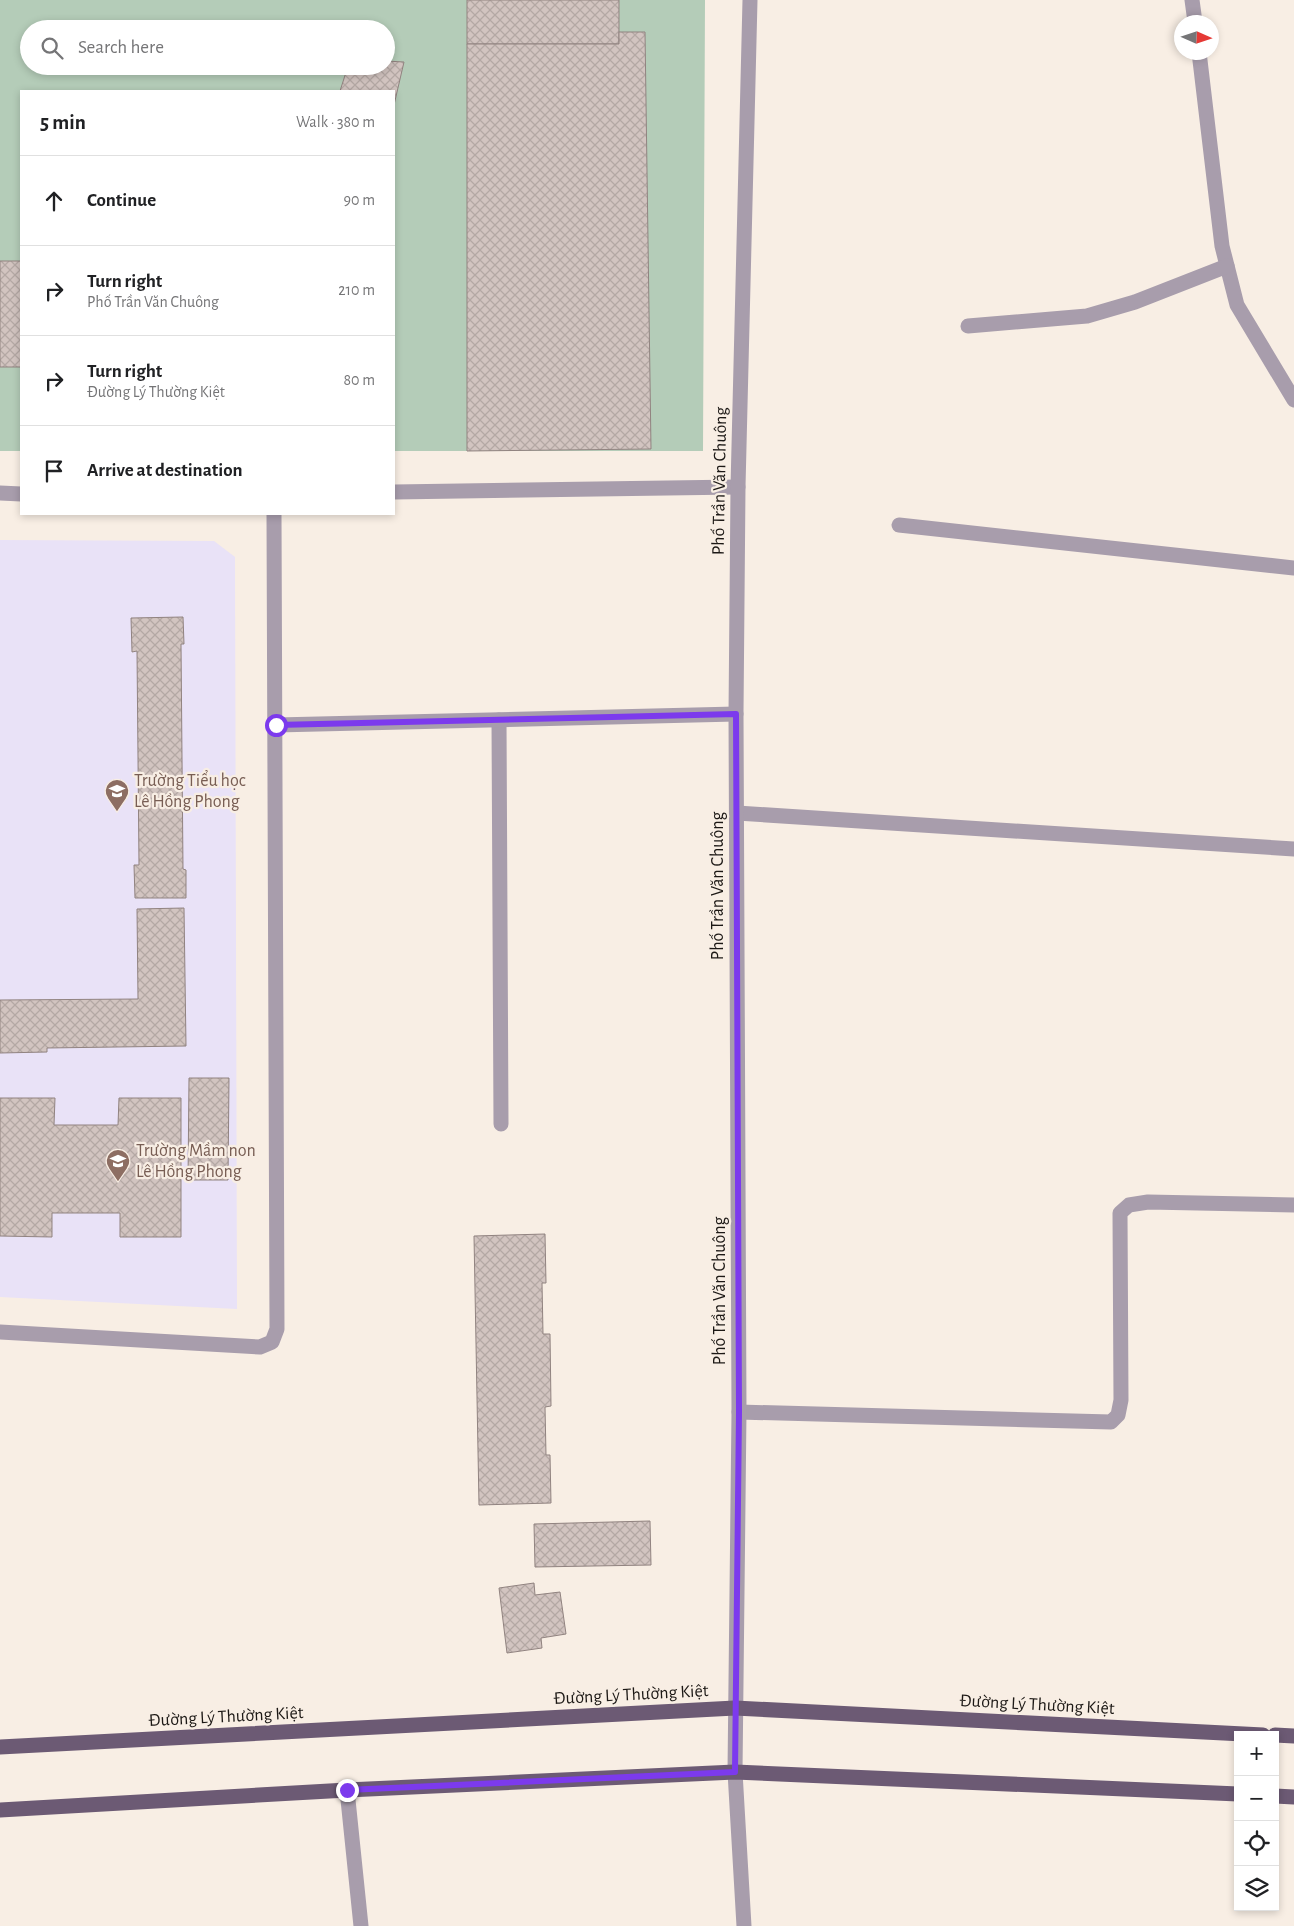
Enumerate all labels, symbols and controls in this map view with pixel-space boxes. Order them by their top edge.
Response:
north arrow [1174,15,1219,60]
search box [20,20,395,75]
icon: search [38,34,66,62]
text: Search here [78,38,164,57]
text: 5 min [40,112,86,133]
text: Walk · 380 m [296,114,375,130]
icon: ahead [40,187,68,215]
text: Continue [87,191,156,210]
text: 90 m [344,192,375,208]
text: Turn right [87,272,162,291]
icon: right [40,277,68,305]
text: 210 m [338,282,375,298]
text: Phố Trần Văn Chuông [87,294,219,310]
text: Turn right [87,362,162,381]
icon: right [40,367,68,395]
text: 80 m [344,372,375,388]
text: Đường Lý Thường Kiệt [87,384,225,400]
street label: Phố Trần Văn Chuông [709,406,730,555]
icon: arrive [40,457,68,485]
text: Arrive at destination [87,461,243,480]
route start [265,714,288,737]
place label: Trường Tiểu học Lê Hồng Phong [134,770,246,811]
school or university icon: Trường Tiểu học Lê Hồng Phong [104,778,130,812]
street label: Phố Trần Văn Chuông [708,812,727,960]
place label: Trường Mầm non Lê Hồng Phong [136,1141,256,1181]
school or university icon: Trường Mầm non Lê Hồng Phong [105,1148,131,1182]
street label: Phố Trần Văn Chuông [710,1217,729,1365]
street label: Đường Lý Thường Kiệt [553,1682,709,1708]
street label: Đường Lý Thường Kiệt [959,1692,1115,1718]
street label: Đường Lý Thường Kiệt [148,1704,304,1730]
map controls [1234,1731,1279,1911]
button: + [1234,1731,1279,1776]
button: − [1234,1776,1279,1821]
route end [336,1779,359,1802]
button: locate [1234,1821,1279,1866]
button: layers [1234,1866,1279,1911]

